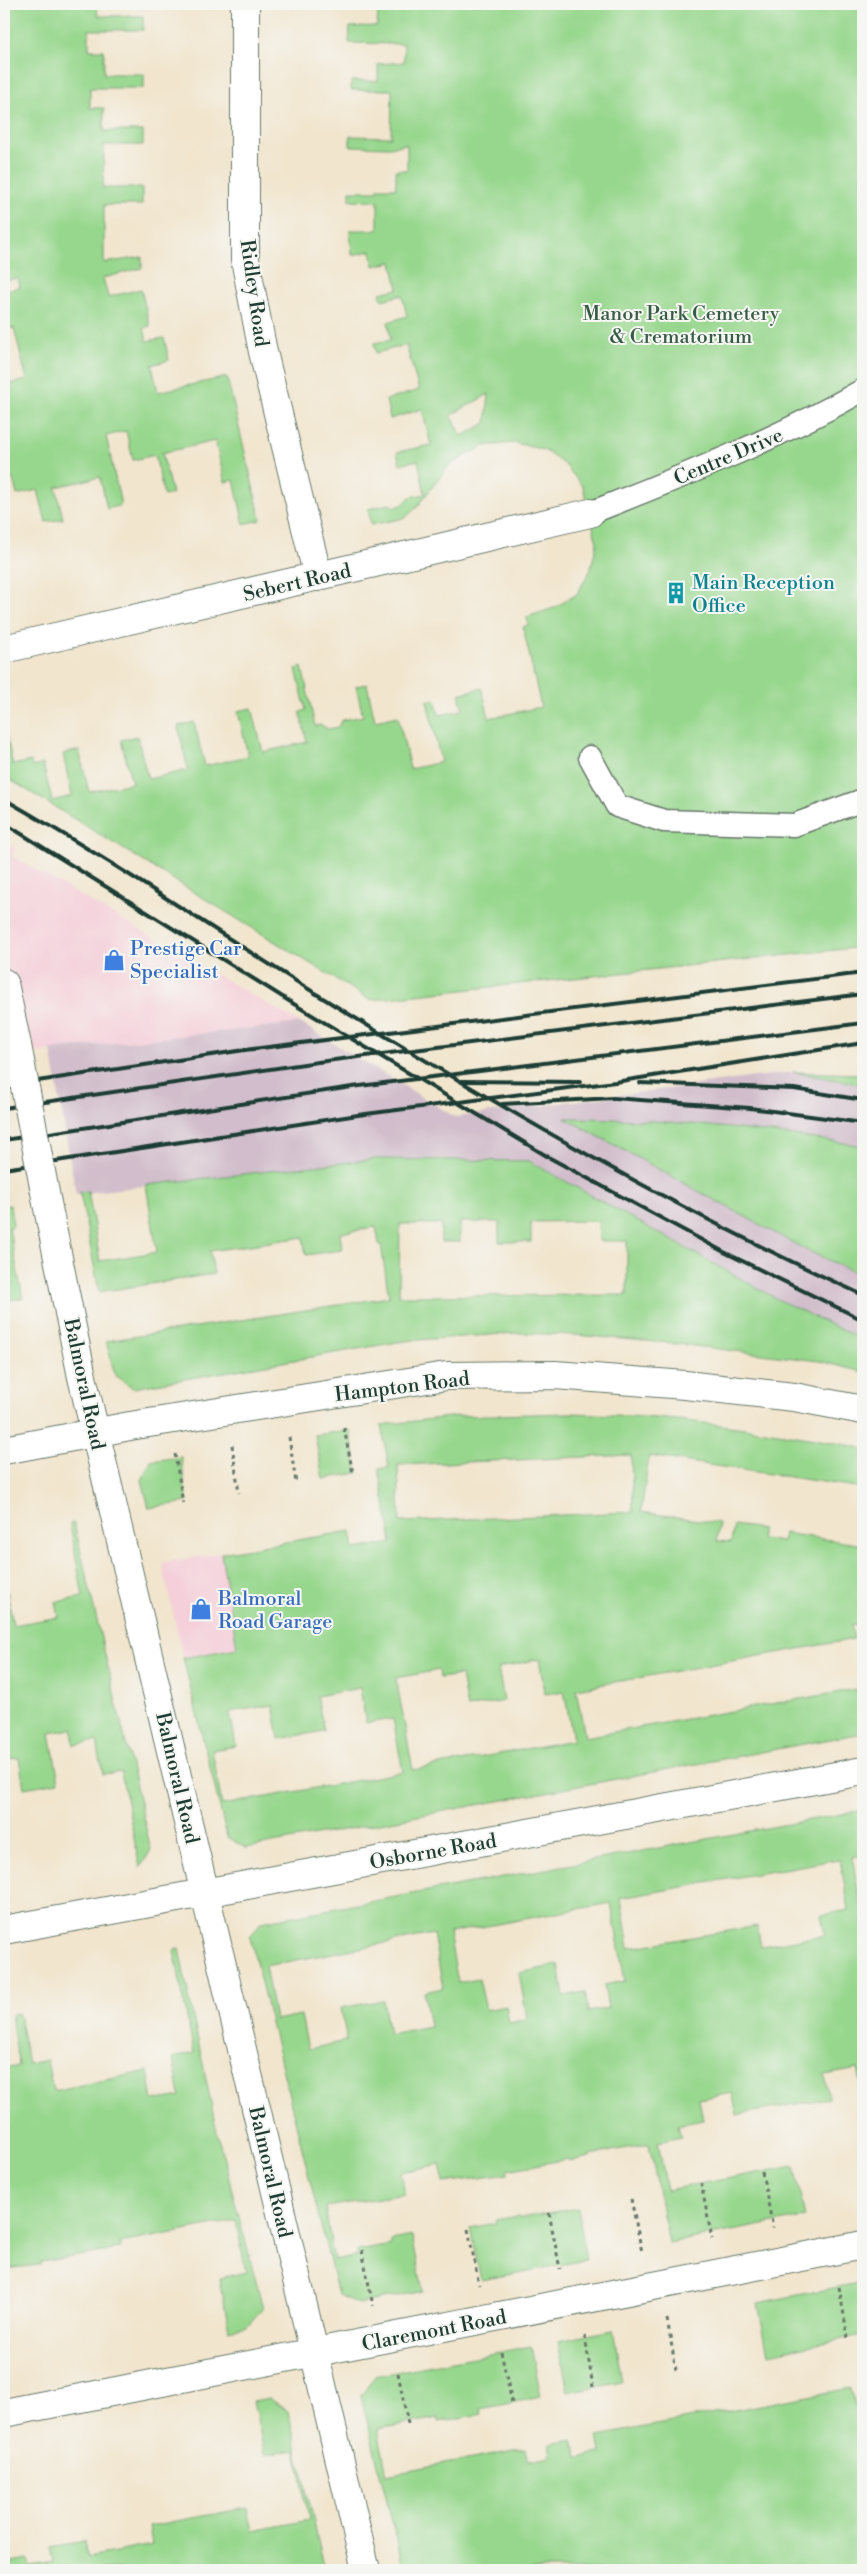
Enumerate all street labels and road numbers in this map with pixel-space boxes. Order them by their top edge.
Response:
street label: Ridley Road [234,238,273,349]
street label: Centre Drive [670,423,787,492]
street label: Sebert Road [241,559,354,608]
street label: Balmoral Road [57,1315,110,1453]
street label: Hampton Road [333,1367,472,1408]
street label: Balmoral Road [149,1709,204,1847]
street label: Osborne Road [368,1829,499,1876]
street label: Balmoral Road [242,2103,297,2241]
street label: Claremont Road [360,2305,509,2358]

